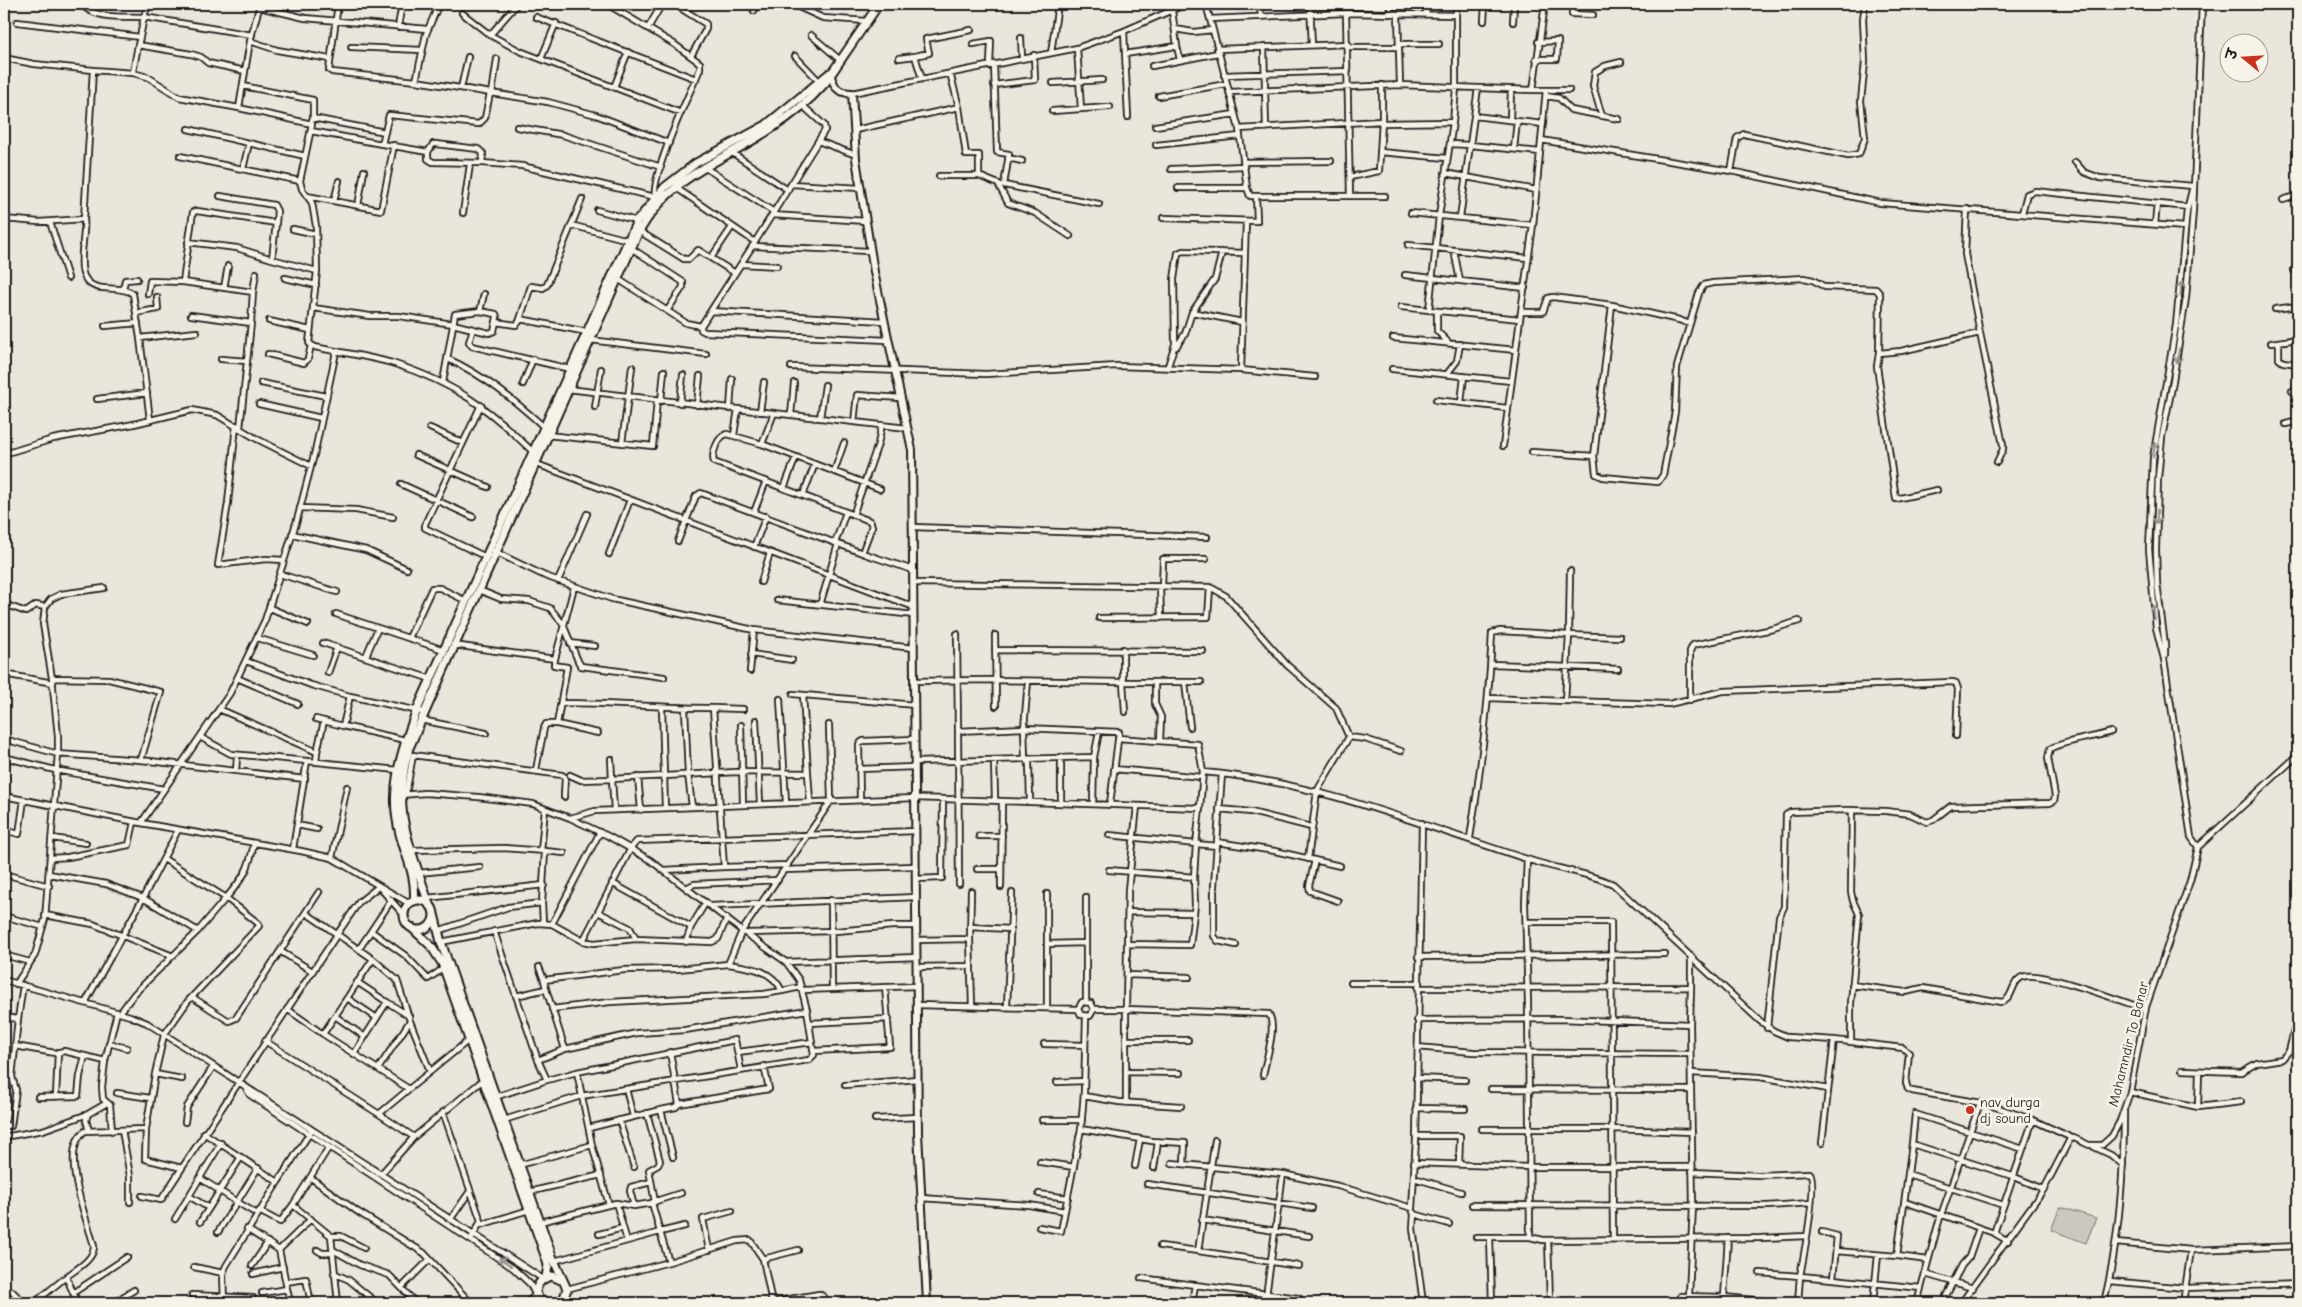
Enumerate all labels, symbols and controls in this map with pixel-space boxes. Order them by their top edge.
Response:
north arrow [2220,32,2270,82]
text: उ [2222,45,2242,63]
one-way arrow [2176,282,2185,298]
one-way arrow [2172,348,2182,364]
one-way arrow [2149,442,2159,458]
one-way arrow [2152,509,2161,525]
one-way arrow [2149,604,2159,620]
street label: Mahamndir To Banar [2105,979,2152,1108]
place label: nav durga dj sound [1980,1094,2040,1127]
marker: nav durga dj sound [1964,1104,1976,1116]
one-way arrow [498,1257,512,1267]

